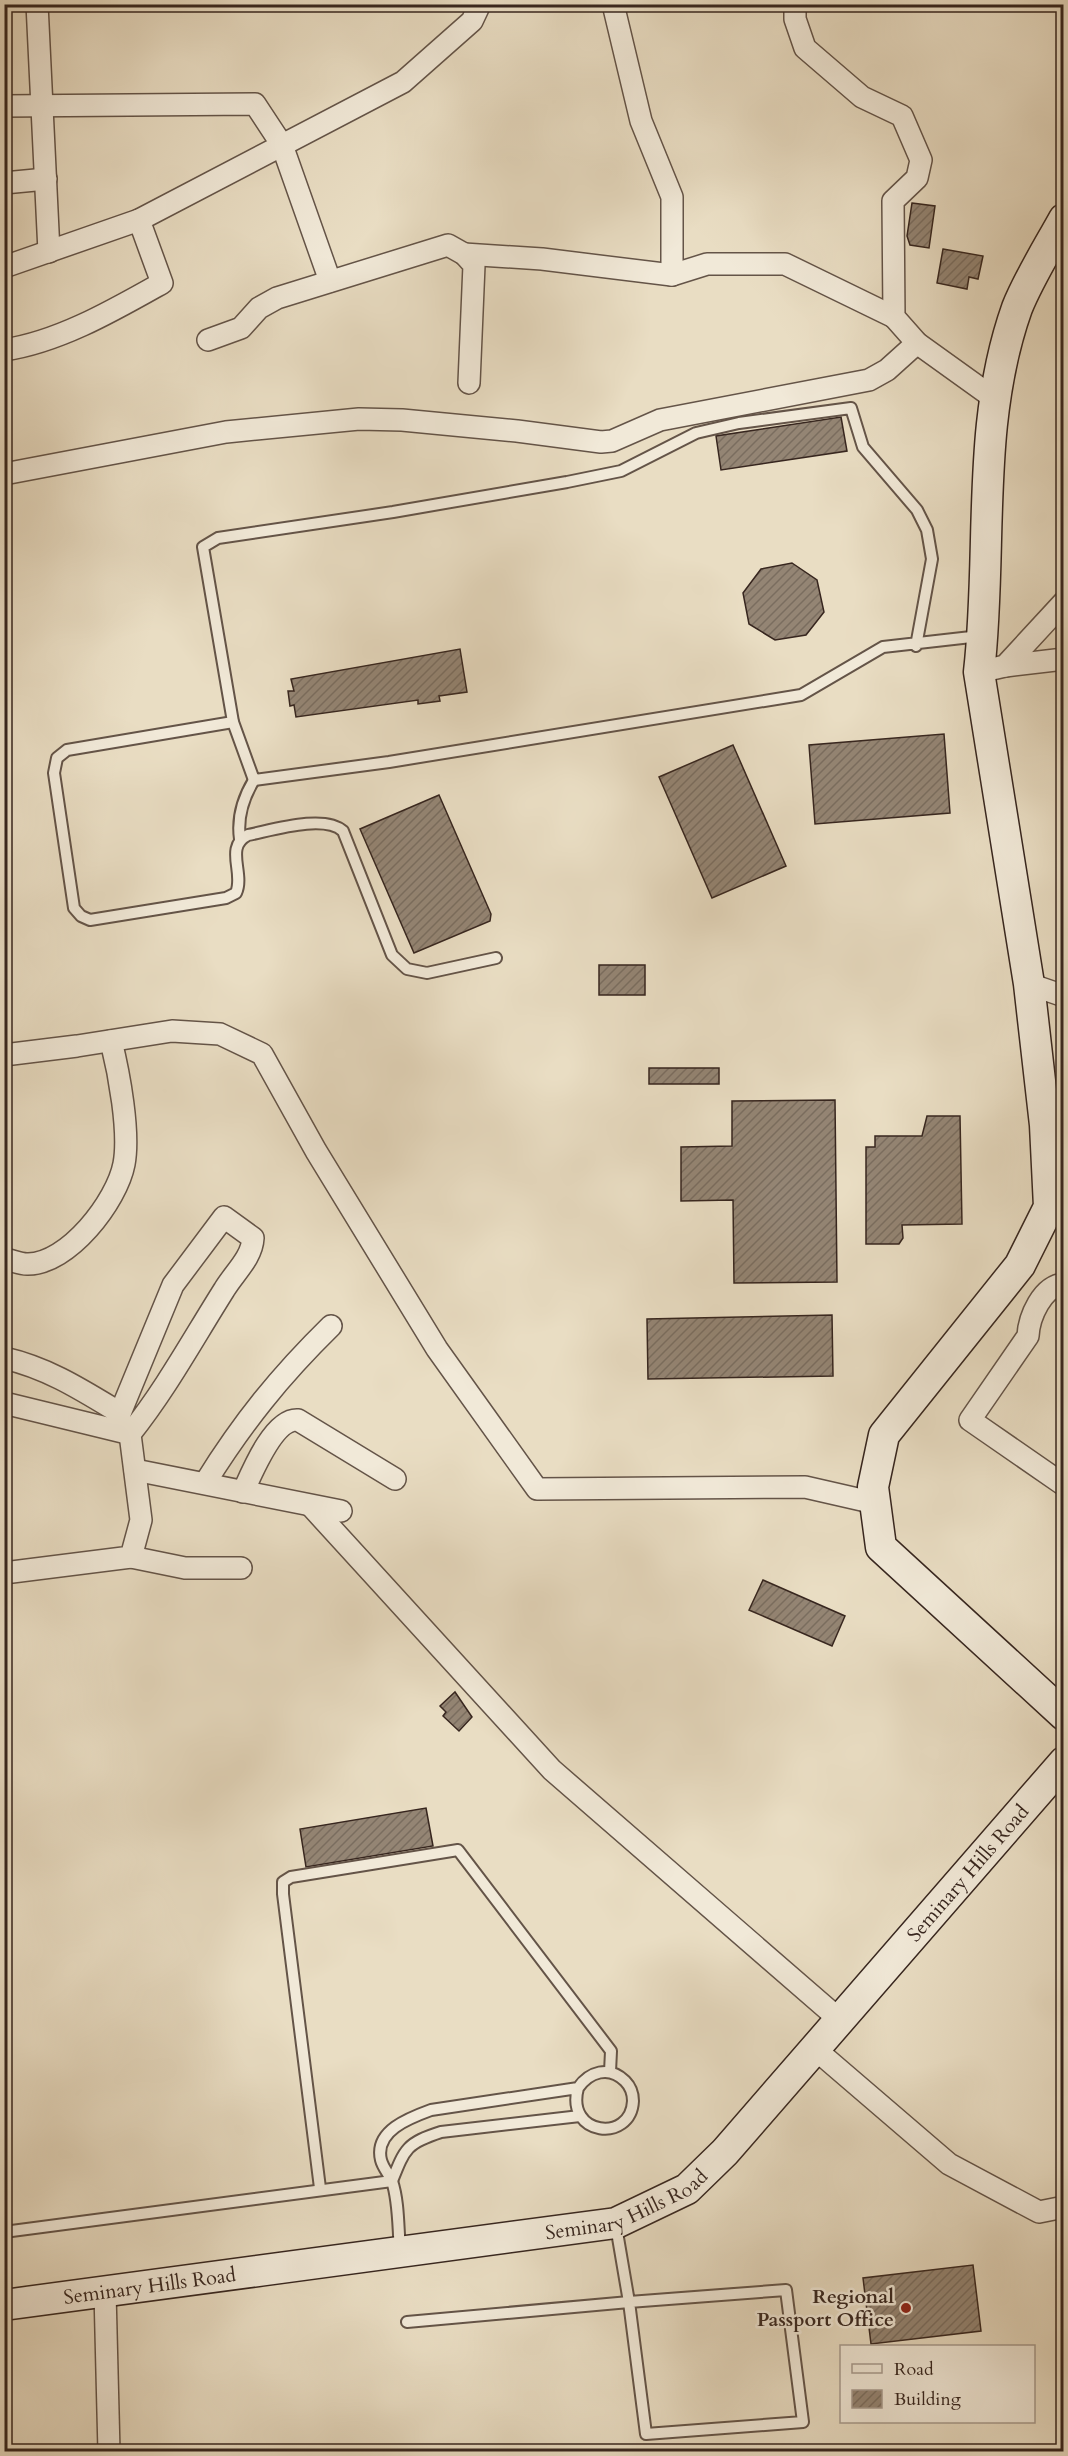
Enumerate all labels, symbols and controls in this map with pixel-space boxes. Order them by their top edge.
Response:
street label: Seminary Hills Road [901,1799,1035,1948]
street label: Seminary Hills Road [544,2163,714,2246]
street label: Seminary Hills Road [62,2261,238,2311]
place label: Regional Passport Office [757,2283,894,2333]
marker: Regional Passport Office [899,2301,913,2315]
legend [840,2345,1035,2423]
text: Road [894,2357,934,2382]
text: Building [894,2387,962,2412]

